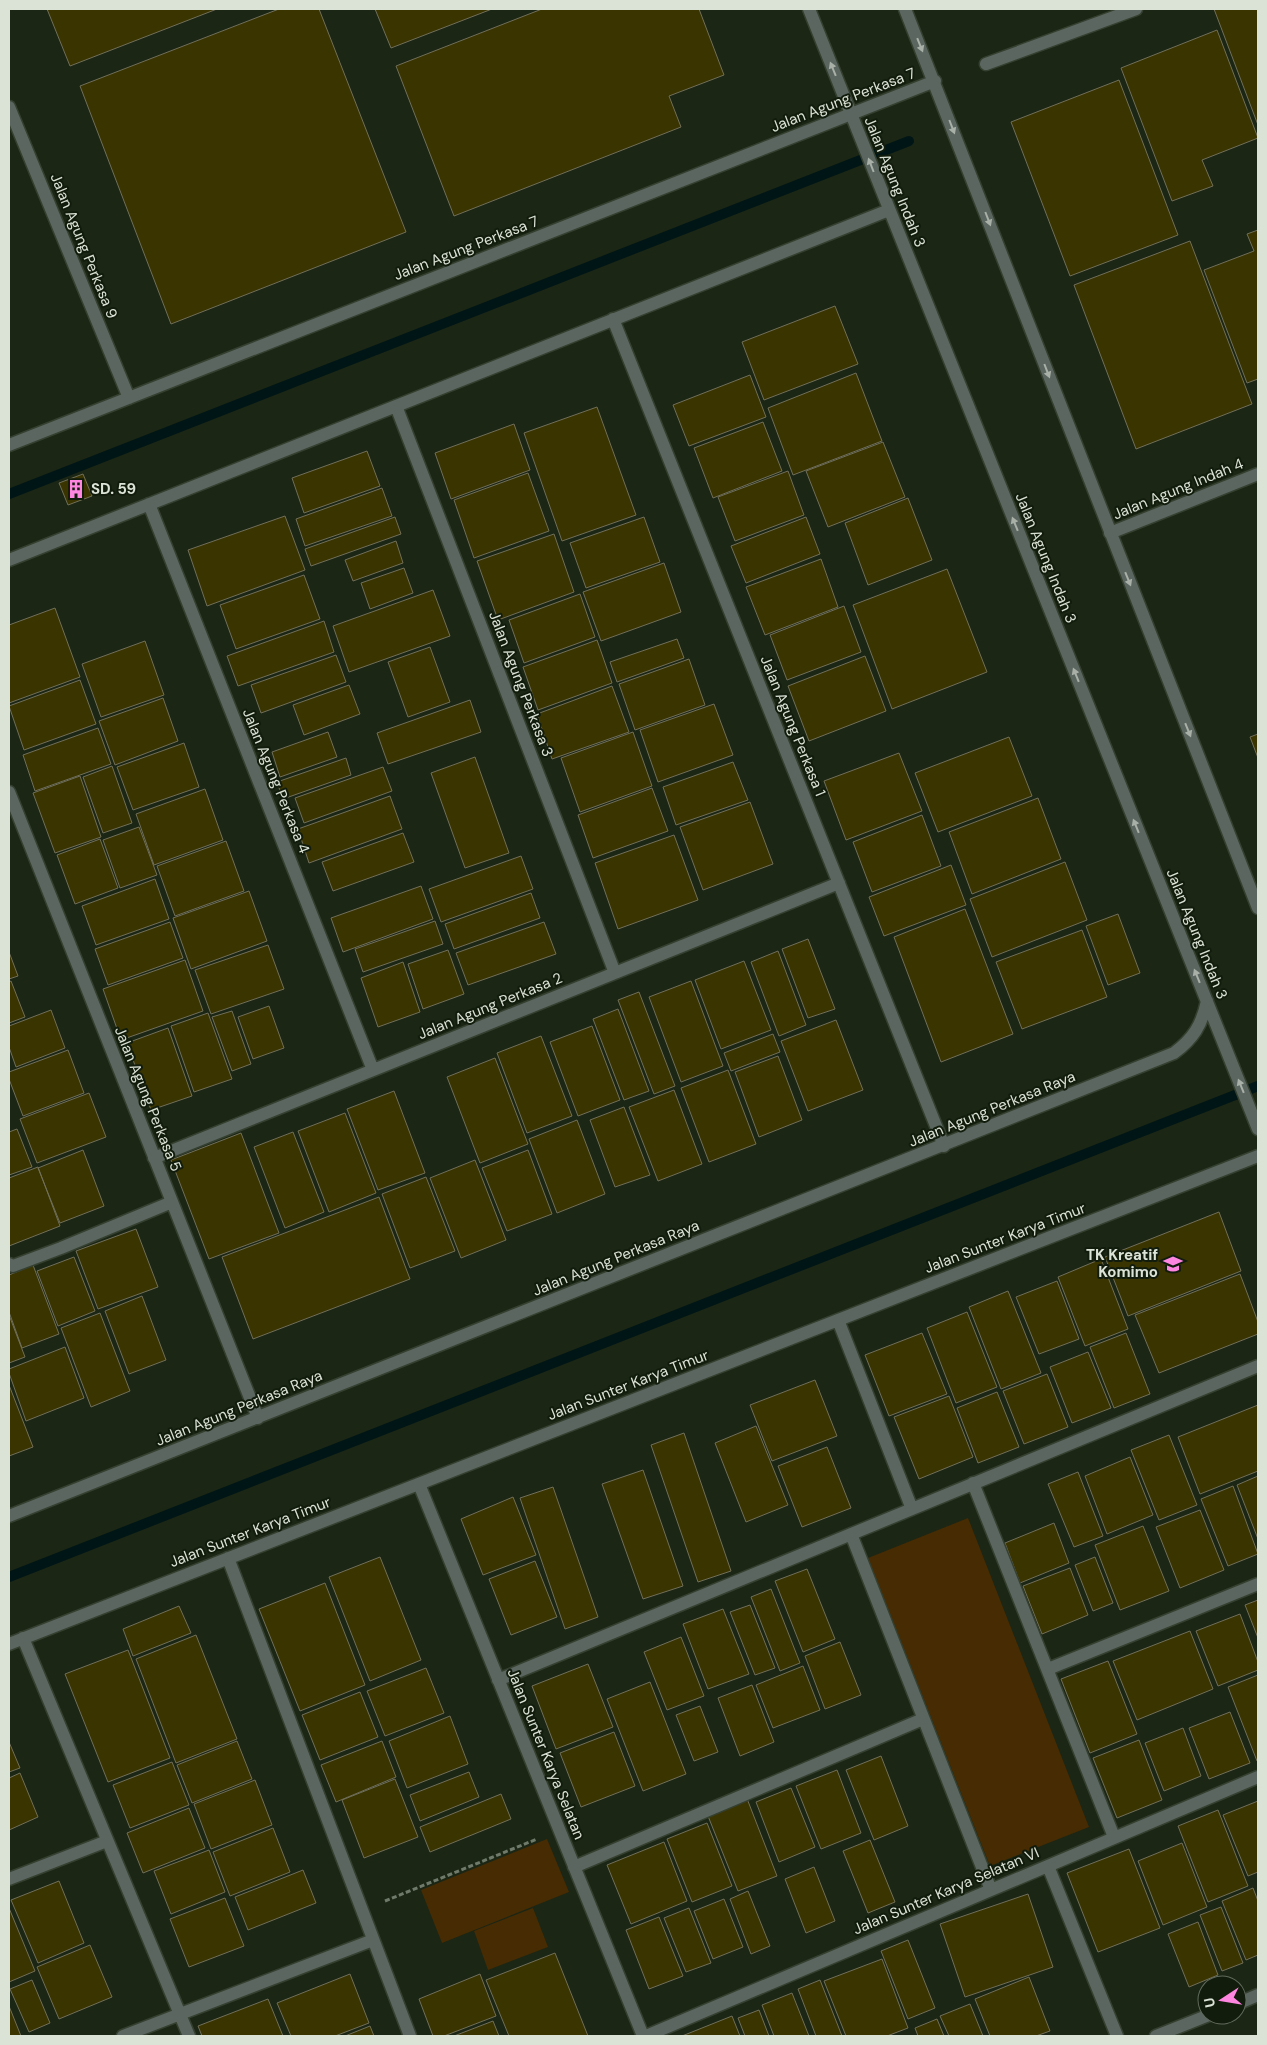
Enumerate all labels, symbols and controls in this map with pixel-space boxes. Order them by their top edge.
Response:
one-way arrow [916,38,924,53]
one-way arrow [829,61,837,76]
street label: Jalan Agung Perkasa 7 [768,63,918,137]
street label: Jalan Agung Indah 3 [860,114,930,250]
one-way arrow [948,120,956,135]
one-way arrow [867,157,875,172]
street label: Jalan Agung Perkasa 9 [46,170,122,322]
street label: Jalan Agung Perkasa 7 [391,211,541,285]
one-way arrow [984,212,992,226]
one-way arrow [1044,363,1051,378]
street label: Jalan Agung Indah 4 [1110,454,1246,524]
building icon: SD. 59 [65,478,87,500]
place label: SD. 59 [91,479,136,499]
street label: Jalan Agung Indah 3 [1011,490,1081,626]
one-way arrow [1011,516,1019,531]
one-way arrow [1125,571,1132,586]
street label: Jalan Agung Perkasa 3 [484,608,558,760]
street label: Jalan Agung Perkasa 1 [756,653,830,799]
one-way arrow [1071,668,1079,682]
street label: Jalan Agung Perkasa 4 [238,706,314,856]
one-way arrow [1184,723,1192,738]
one-way arrow [1132,818,1139,833]
street label: Jalan Agung Indah 3 [1162,866,1232,1002]
street label: Jalan Agung Perkasa 2 [415,968,565,1044]
one-way arrow [1193,969,1200,984]
street label: Jalan Agung Perkasa 5 [110,1024,186,1174]
street label: Jalan Agung Perkasa Raya [906,1066,1078,1152]
one-way arrow [1237,1078,1245,1093]
street label: Jalan Sunter Karya Timur [922,1198,1089,1278]
street label: Jalan Agung Perkasa Raya [530,1215,702,1301]
place label: TK Kreatif Komimo [1086,1245,1158,1282]
school or university icon: TK Kreatif Komimo [1162,1253,1184,1275]
street label: Jalan Sunter Karya Timur [545,1345,712,1425]
street label: Jalan Agung Perkasa Raya [153,1365,325,1451]
street label: Jalan Sunter Karya Timur [167,1492,334,1572]
street label: Jalan Sunter Karya Selatan [502,1666,590,1842]
street label: Jalan Sunter Karya Selatan VI [850,1843,1042,1939]
north arrow [1197,1975,1247,2025]
text: U [1199,1996,1219,2009]

